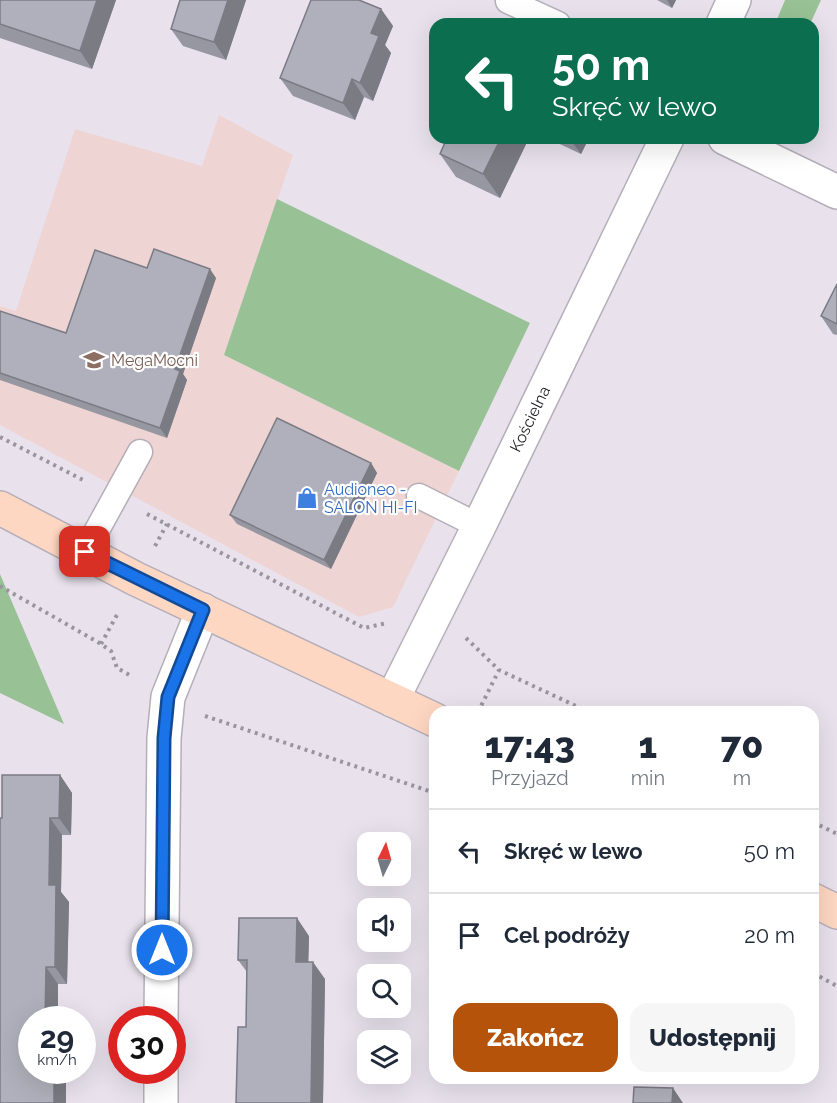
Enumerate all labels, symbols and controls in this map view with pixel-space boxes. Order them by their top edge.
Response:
text: 50 m [552,41,650,90]
icon: left [453,42,531,120]
text: Skręć w lewo [552,91,717,122]
school or university icon: MegaMocni [82,348,106,372]
place label: MegaMocni [111,351,198,370]
street label: Kościelna [506,383,554,455]
place label: Audioneo - SALON HI-FI [324,480,418,517]
shop icon: Audioneo - SALON HI-FI [295,486,319,510]
pin [59,526,110,577]
icon: arrive [68,535,101,568]
text: 17:43 [485,724,575,766]
text: 1 [639,724,657,766]
text: 70 [721,724,763,766]
text: Przyjazd [491,766,569,790]
text: min [631,766,665,790]
text: m [733,766,751,790]
north arrow [357,832,411,886]
map controls [357,832,411,1084]
icon: left [453,835,486,868]
text: Skręć w lewo [504,838,643,864]
text: 50 m [744,838,795,864]
button: sound [357,898,411,952]
position arrow [130,918,194,982]
icon: arrive [453,919,486,952]
text: Cel podróży [504,922,630,948]
text: 20 m [744,922,795,948]
button: search [357,964,411,1018]
button: Zakończ [453,1003,618,1072]
button: Udostępnij [630,1003,795,1072]
speed limit sign: 30 [108,1006,186,1084]
text: 29 [40,1020,74,1055]
button: layers [357,1030,411,1084]
text: km/h [37,1051,77,1069]

